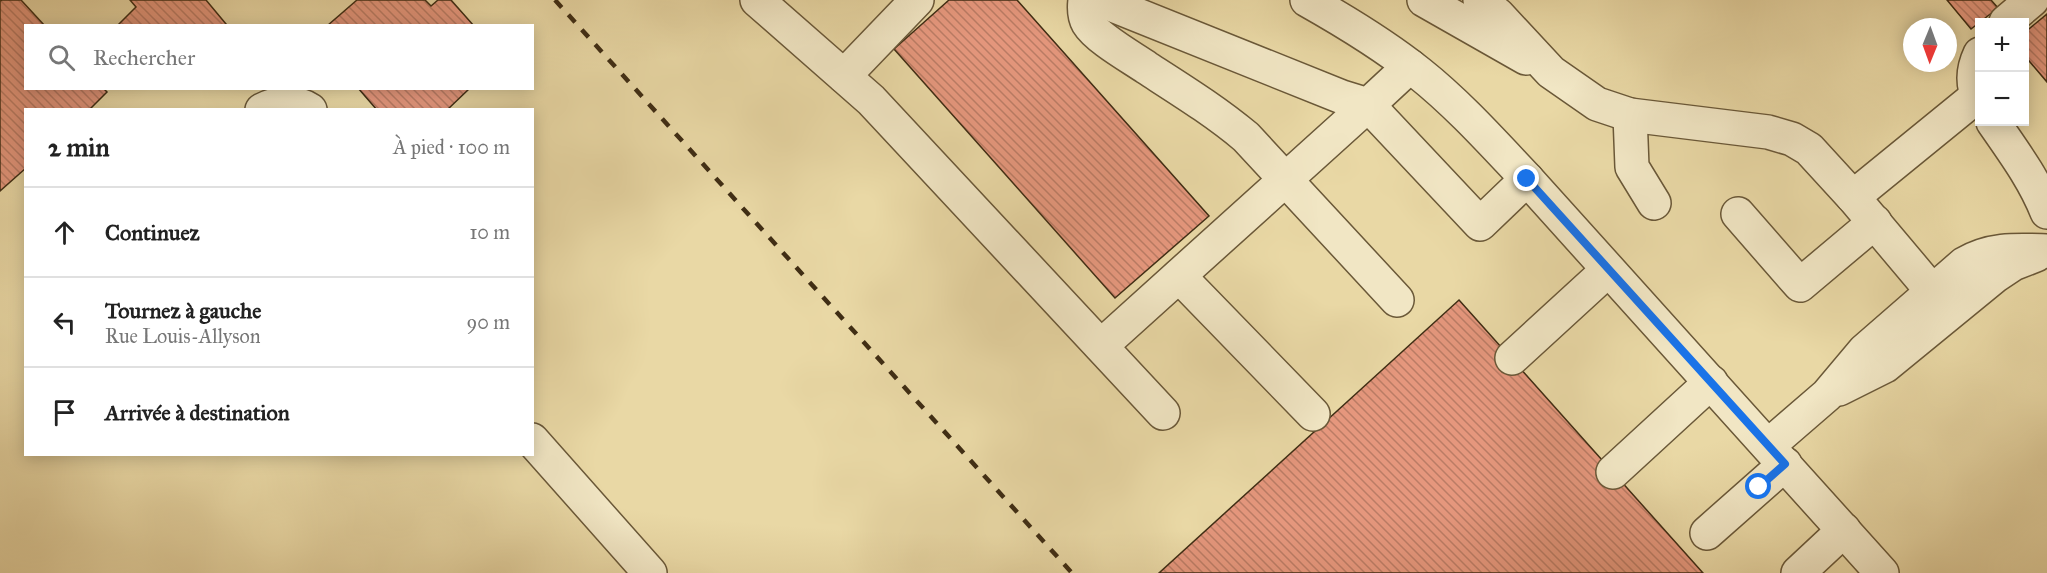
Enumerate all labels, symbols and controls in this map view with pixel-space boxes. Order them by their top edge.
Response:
north arrow [1903,18,1957,72]
map controls [1975,18,2029,126]
button: + [1975,18,2029,72]
search box [24,24,534,90]
icon: search [45,41,78,74]
text: Rechercher [93,44,195,71]
button: − [1975,72,2029,126]
text: 2 min [48,131,109,163]
text: À pied · 100 m [393,135,510,159]
route end [1513,165,1539,191]
icon: ahead [48,216,81,249]
text: Continuez [105,219,200,246]
text: 10 m [469,220,510,244]
text: Tournez à gauche [105,297,261,324]
icon: left [48,306,81,339]
text: 90 m [467,310,510,334]
text: Rue Louis-Allyson [105,324,261,348]
icon: arrive [48,396,81,429]
text: Arrivée à destination [105,399,290,426]
route start [1745,473,1771,499]

